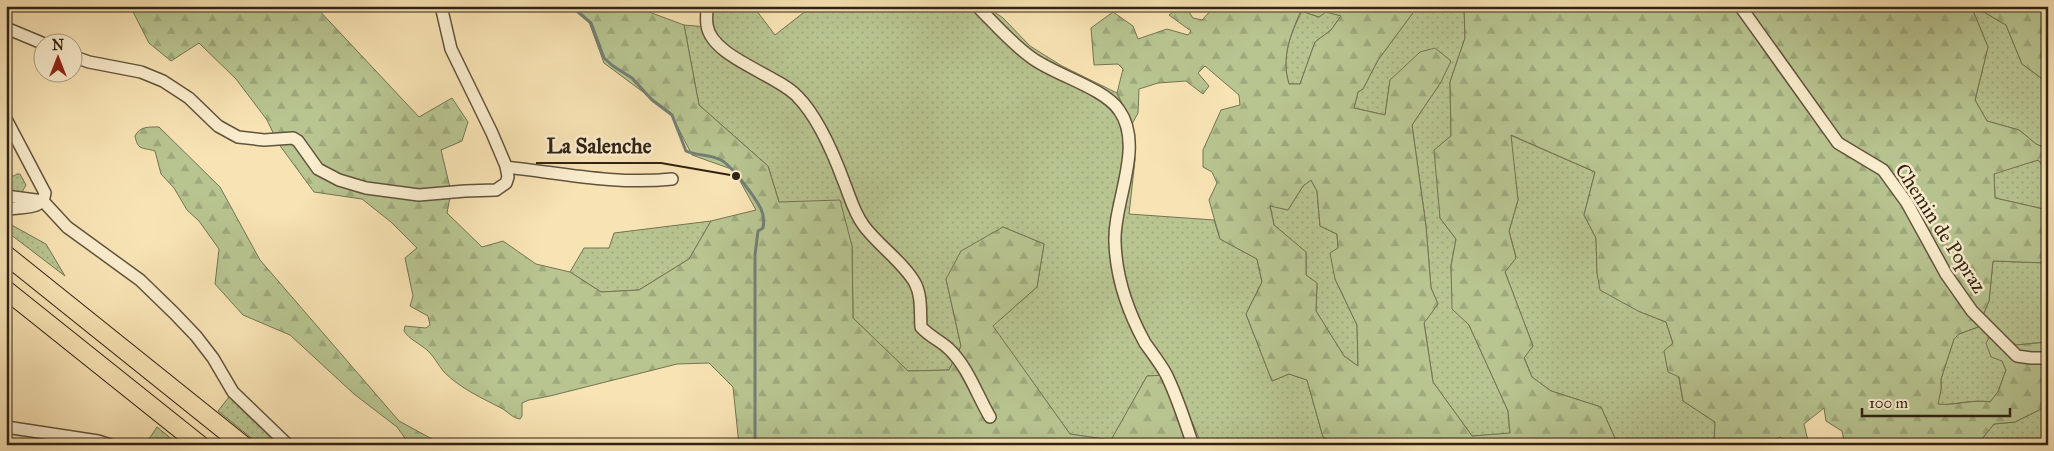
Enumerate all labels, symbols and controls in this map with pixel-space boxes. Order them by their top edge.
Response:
north arrow [32,32,82,82]
text: N [52,37,64,54]
callout: La Salenche [536,127,661,163]
text: La Salenche [547,133,652,159]
street label: Chemin de Popraz [1890,159,1992,297]
scale bar [1862,386,2009,418]
text: 100 m [1869,394,1909,412]

